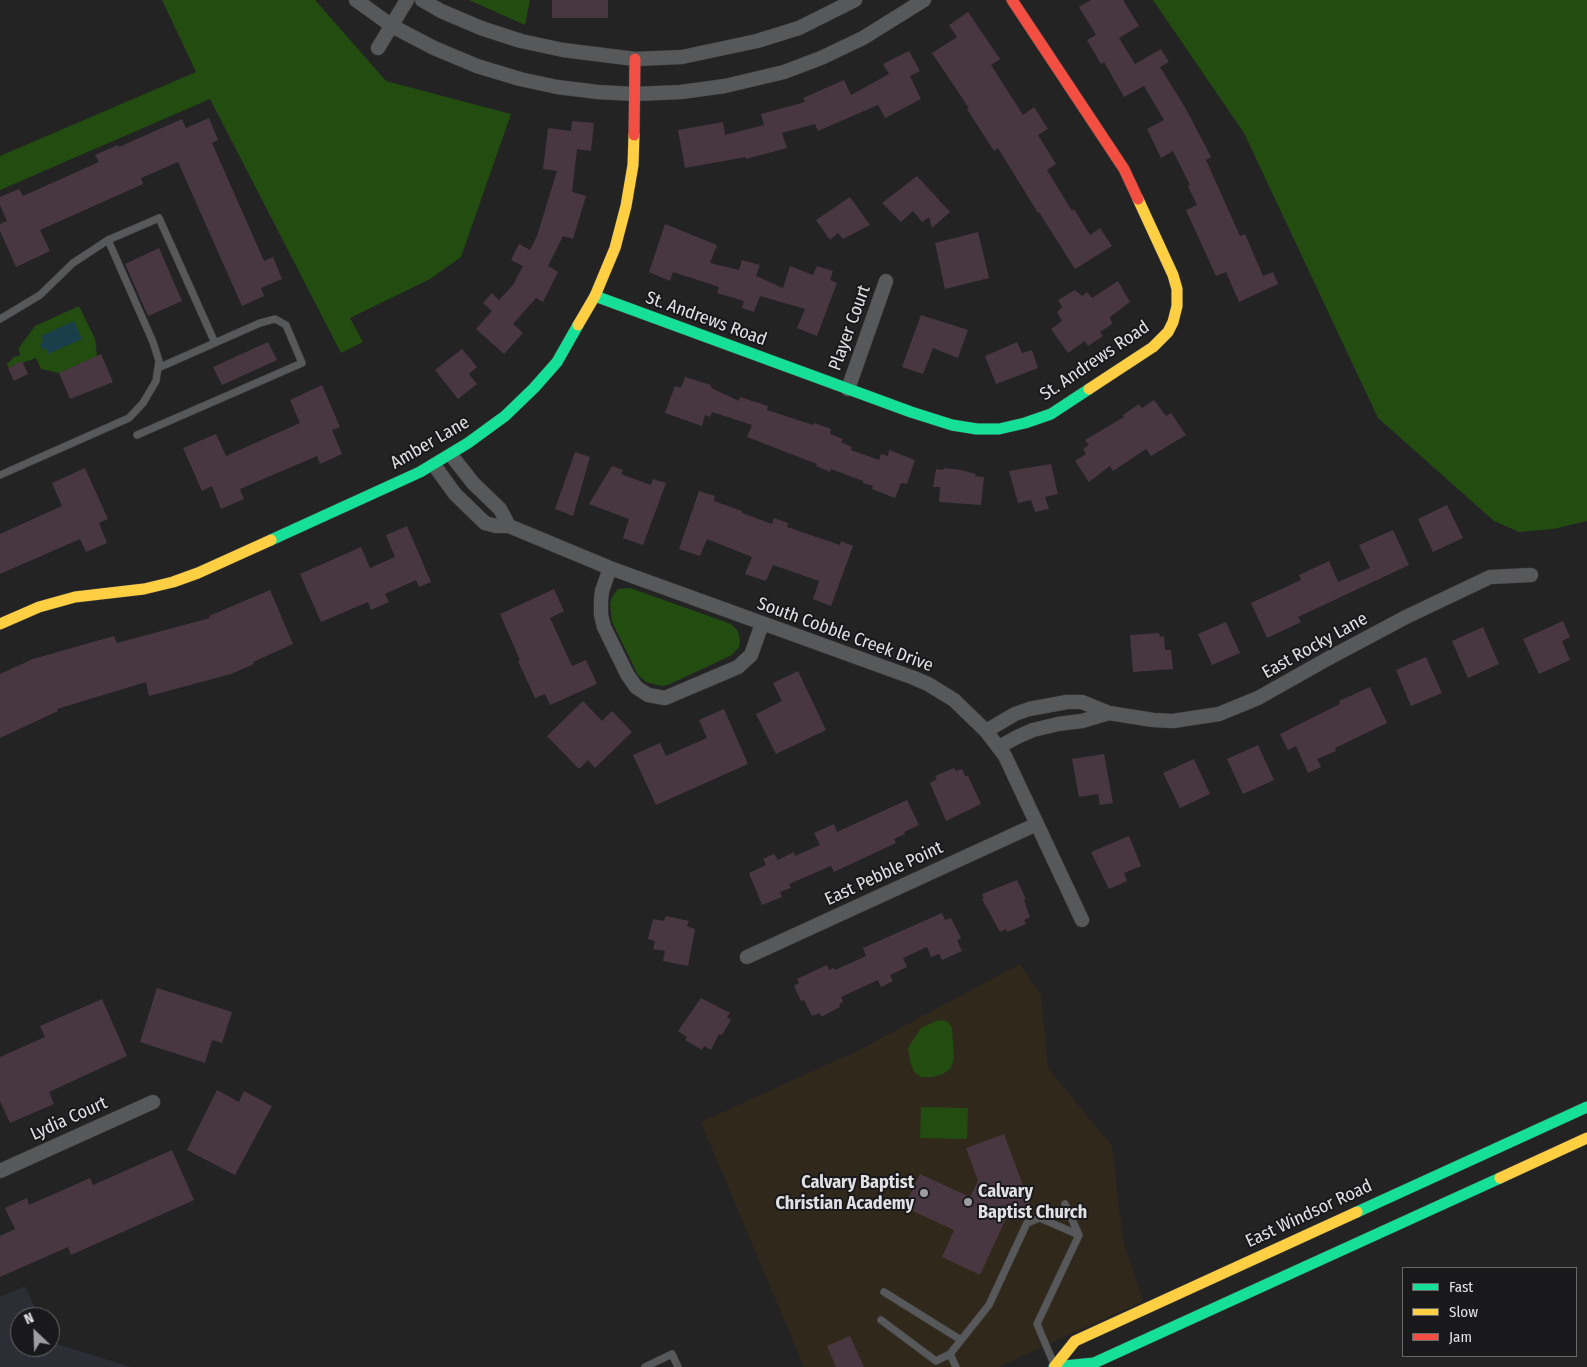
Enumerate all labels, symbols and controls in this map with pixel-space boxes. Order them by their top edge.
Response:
street label: Player Court [825,282,875,374]
street label: St. Andrews Road [643,287,769,351]
street label: St. Andrews Road [1036,316,1154,406]
street label: Amber Lane [387,412,473,474]
street label: South Cobble Creek Drive [754,593,936,677]
street label: East Rocky Lane [1259,608,1371,684]
street label: East Pebble Point [822,837,946,911]
street label: Lydia Court [27,1092,111,1146]
place label: Calvary Baptist Christian Academy [776,1172,914,1214]
street label: East Windsor Road [1242,1175,1376,1253]
place label: Calvary Baptist Church [978,1181,1087,1224]
marker: Calvary Baptist Christian Academy [918,1187,930,1199]
marker: Calvary Baptist Church [962,1196,974,1208]
legend [1402,1267,1577,1357]
text: Fast [1449,1278,1473,1296]
text: Slow [1449,1303,1478,1321]
north arrow [10,1307,60,1357]
text: N [22,1309,36,1328]
text: Jam [1449,1328,1472,1346]

